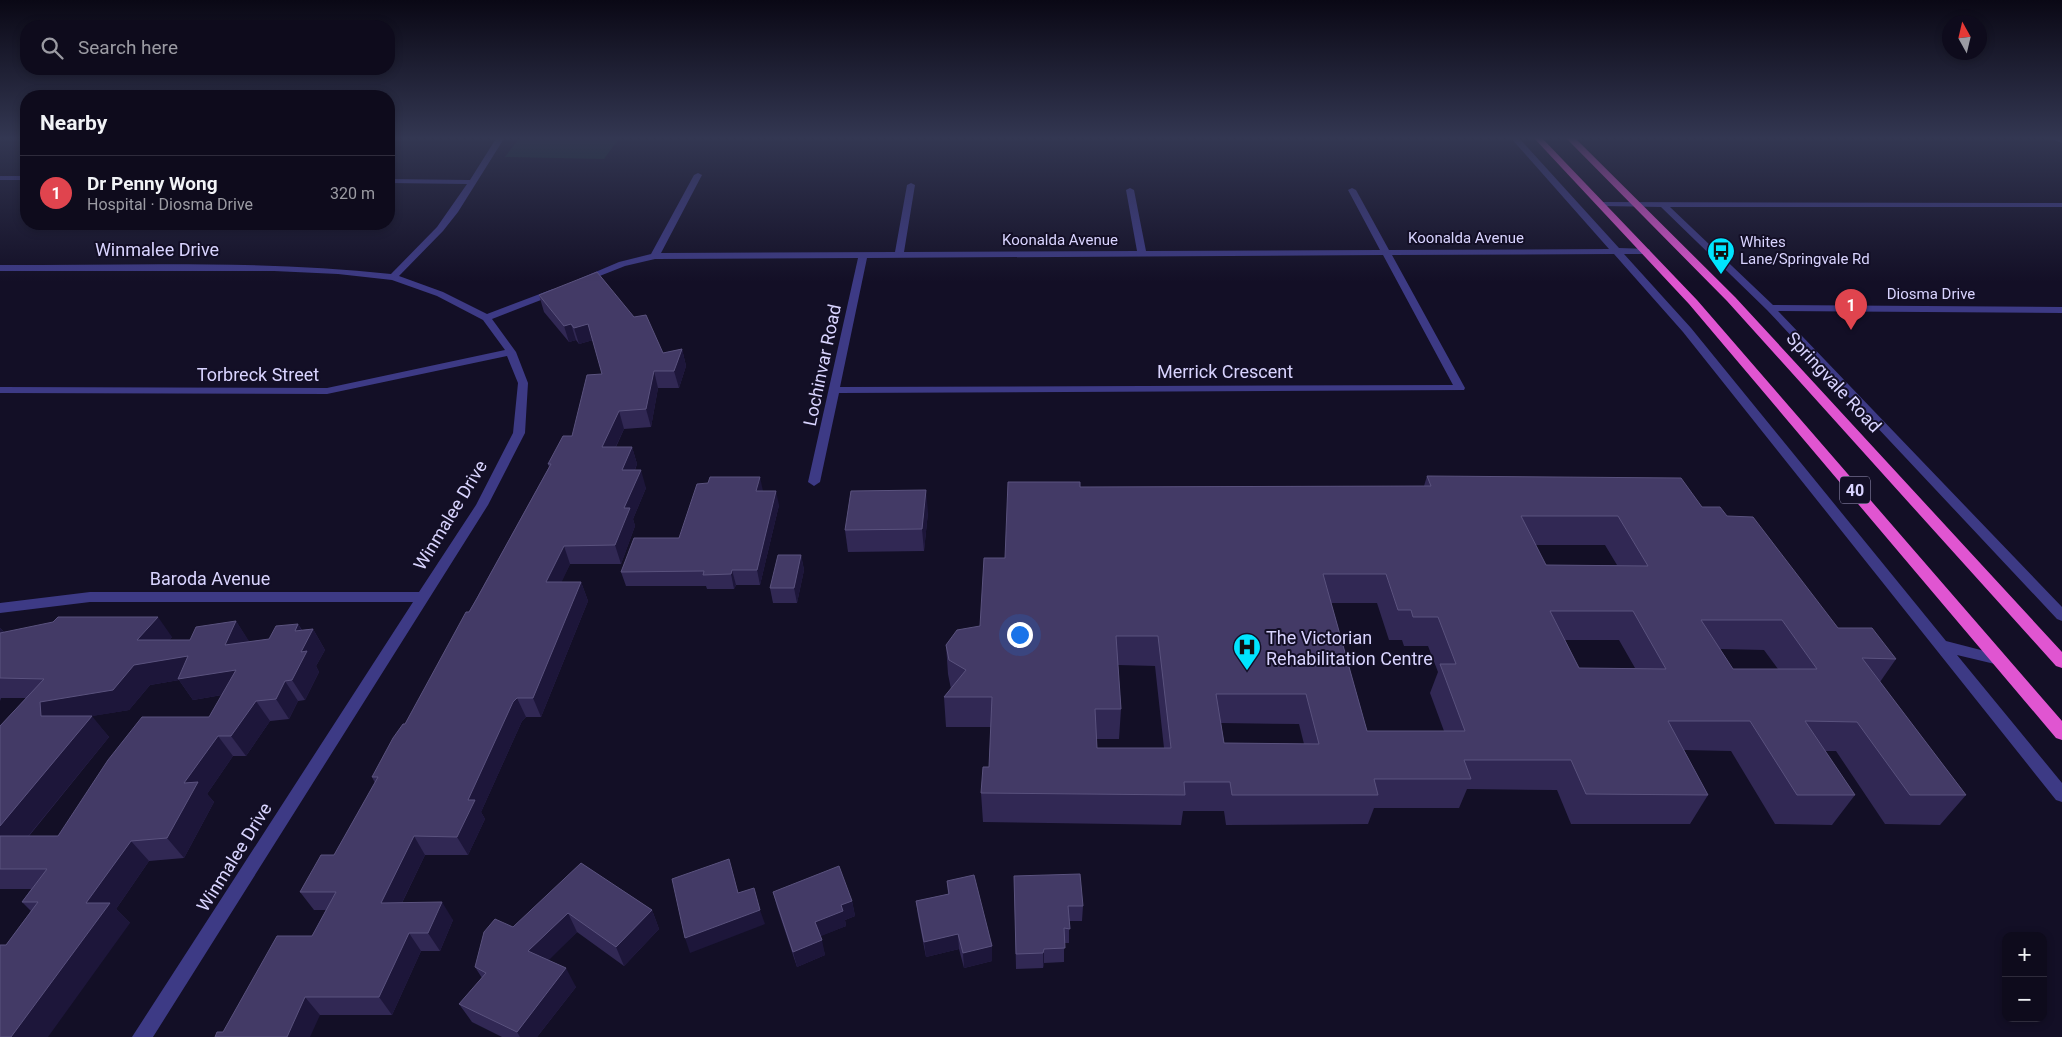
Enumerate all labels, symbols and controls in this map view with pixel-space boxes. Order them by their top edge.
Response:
north arrow [1942,15,1987,60]
search box [20,20,395,75]
icon: search [38,34,66,62]
text: Search here [78,36,178,59]
text: Nearby [40,111,107,135]
text: Dr Penny Wong [87,172,218,195]
text: 1 [51,184,61,203]
text: 320 m [330,184,375,203]
text: Hospital · Diosma Drive [87,195,253,214]
street label: Koonalda Avenue [1408,229,1524,247]
street label: Koonalda Avenue [1002,231,1118,249]
place label: Whites Lane/Springvale Rd [1740,233,1870,268]
bus stop icon: Whites Lane/Springvale Rd [1706,236,1736,275]
street label: Winmalee Drive [95,239,219,260]
street label: Diosma Drive [1887,285,1975,303]
pin: 1 [1835,289,1867,330]
street label: Lochinvar Road [799,302,845,428]
street label: Springvale Road [1782,328,1886,436]
street label: Merrick Crescent [1157,361,1293,382]
street label: Torbreck Street [197,364,319,385]
street label: Winmalee Drive [409,456,491,574]
road number: 40 [1840,476,1870,504]
street label: Baroda Avenue [150,568,270,589]
your location [1007,622,1033,648]
place label: The Victorian Rehabilitation Centre [1266,627,1433,669]
hospital icon: The Victorian Rehabilitation Centre [1232,632,1262,671]
street label: Winmalee Drive [192,799,276,915]
map controls [2002,932,2047,1022]
button: + [2002,932,2047,977]
button: − [2002,977,2047,1022]

